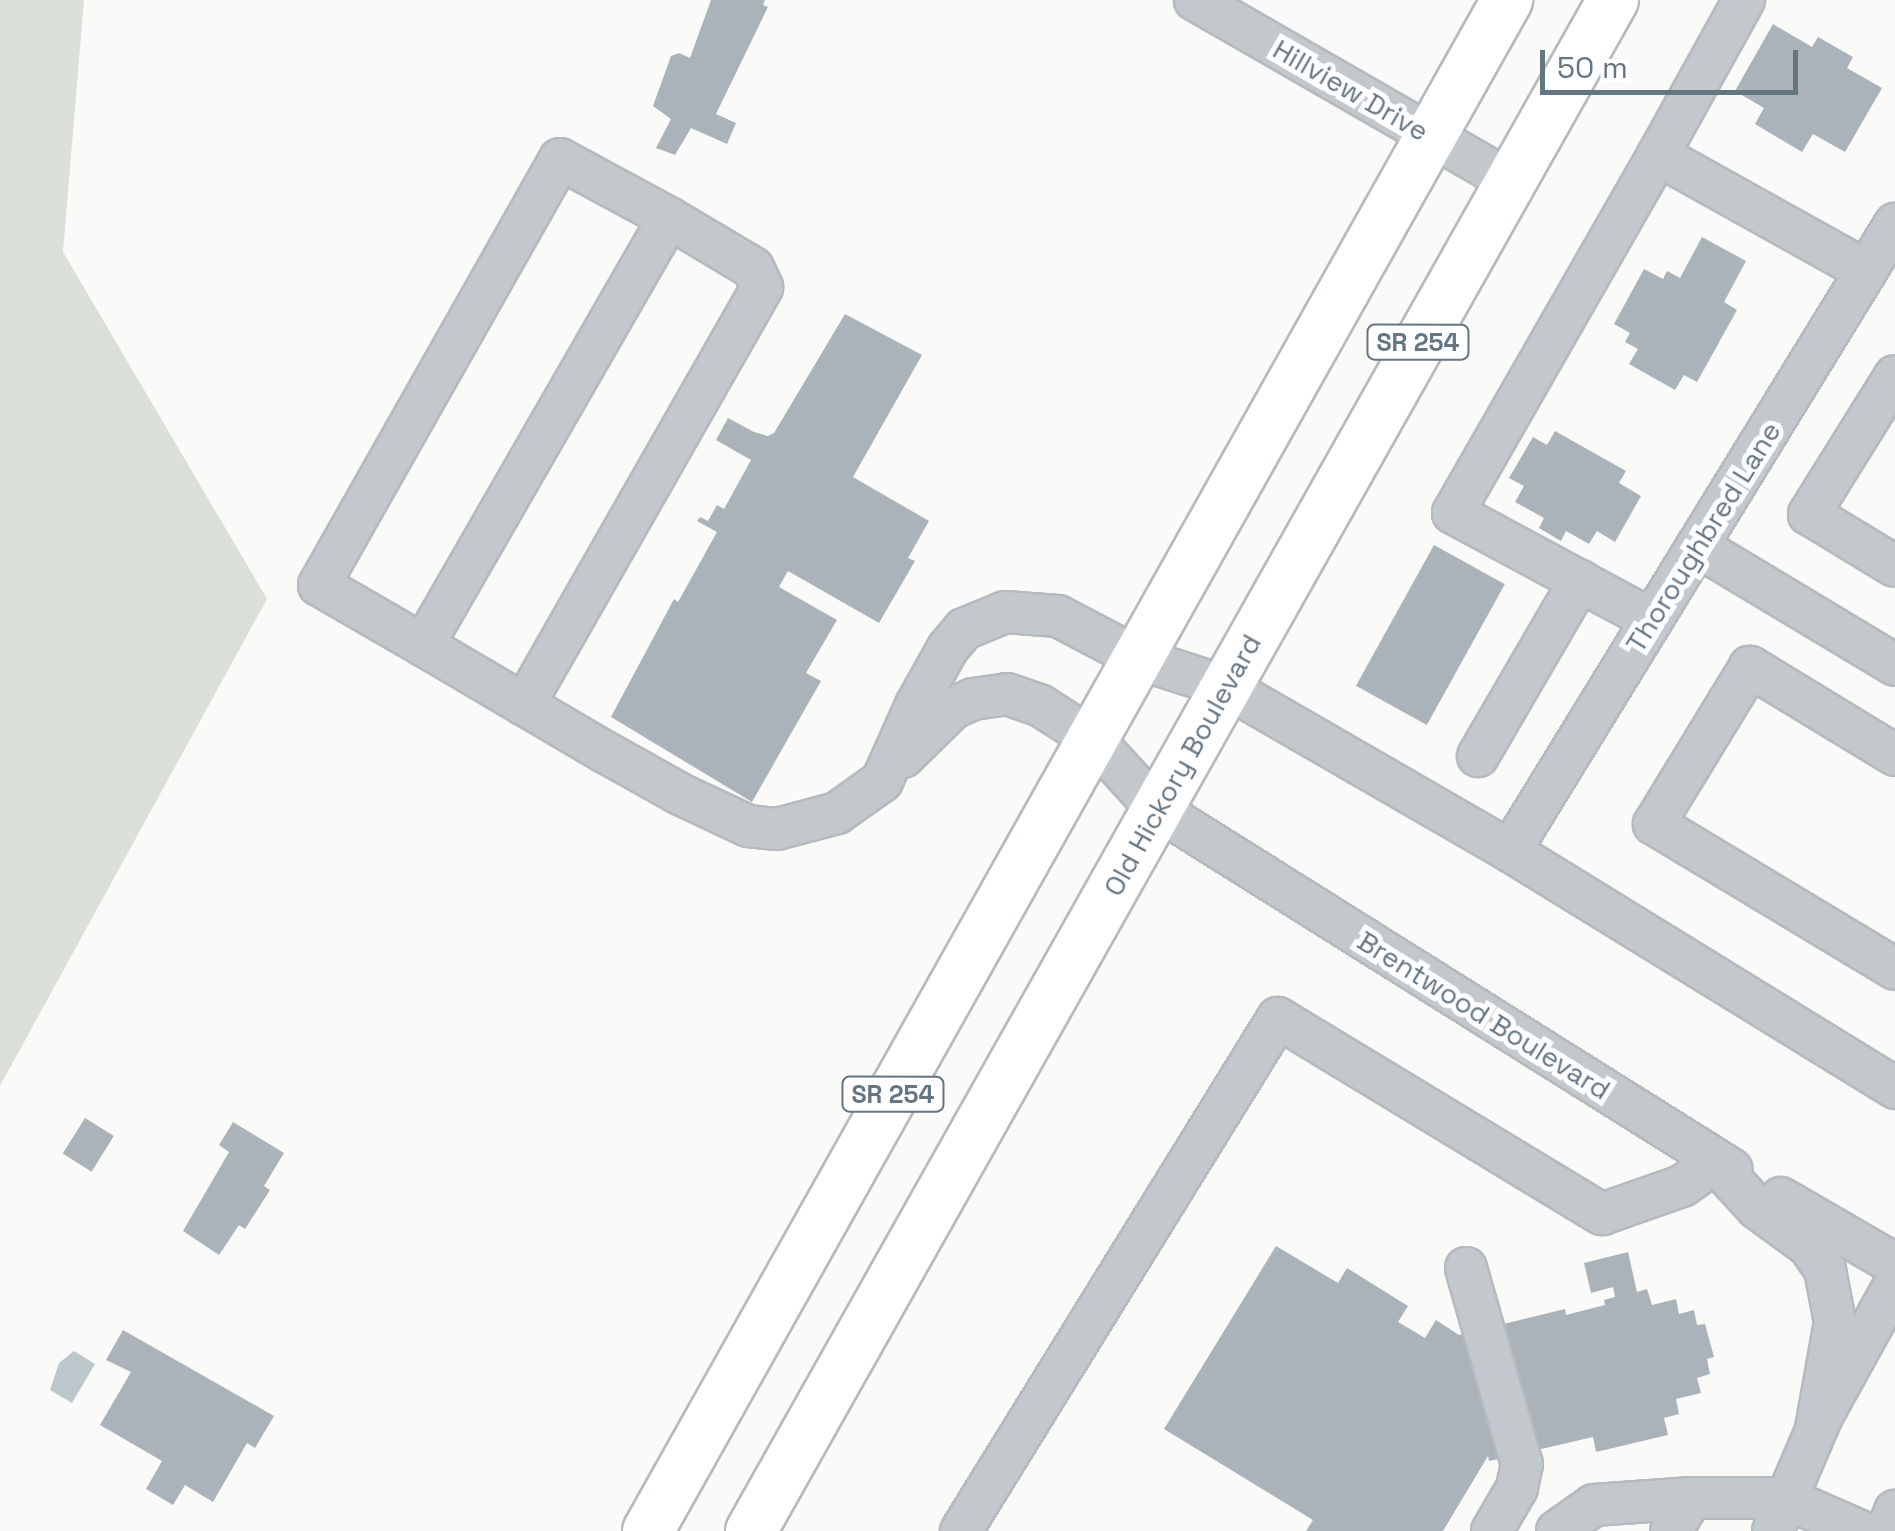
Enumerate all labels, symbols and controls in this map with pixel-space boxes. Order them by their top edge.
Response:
scale bar [1545,30,1802,92]
street label: Hillview Drive [1267,32,1435,148]
text: 50 m [1557,48,1628,87]
road number: SR 254 [1366,322,1470,362]
street label: Thoroughbred Lane [1618,415,1788,659]
street label: Old Hickory Boulevard [1096,628,1268,902]
street label: Brentwood Boulevard [1352,924,1616,1106]
road number: SR 254 [840,1074,946,1114]

